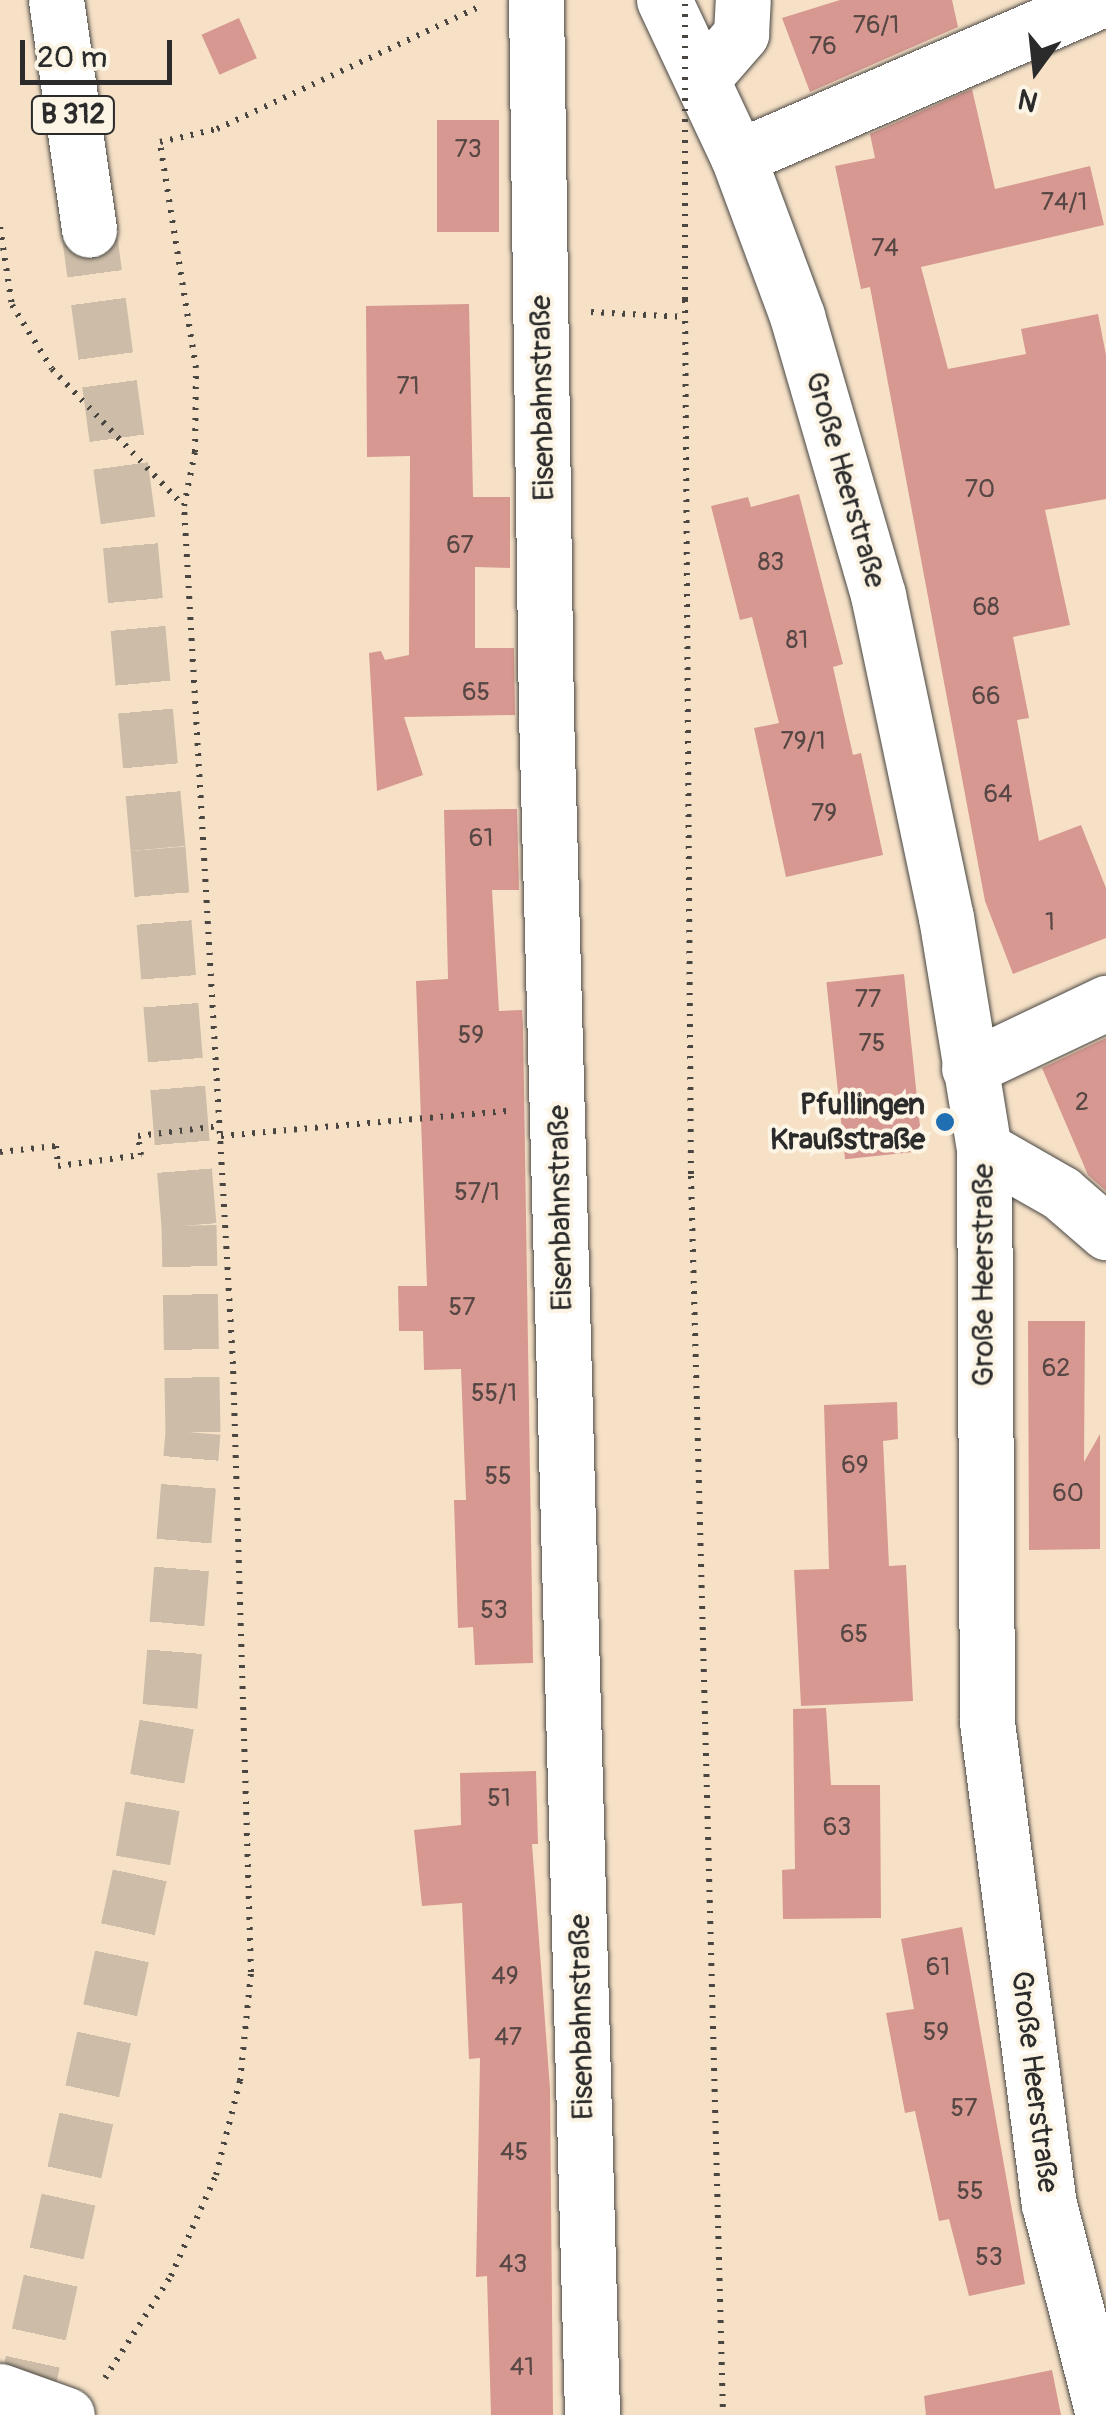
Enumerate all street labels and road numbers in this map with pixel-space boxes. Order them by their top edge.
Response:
road number: B 312 [30,92,116,138]
street label: Eisenbahnstraße [523,295,563,501]
street label: Große Heerstraße [797,368,893,592]
street label: Eisenbahnstraße [541,1105,581,1311]
street label: Große Heerstraße [966,1163,1002,1387]
street label: Eisenbahnstraße [562,1914,602,2120]
street label: Große Heerstraße [1003,1969,1065,2195]

